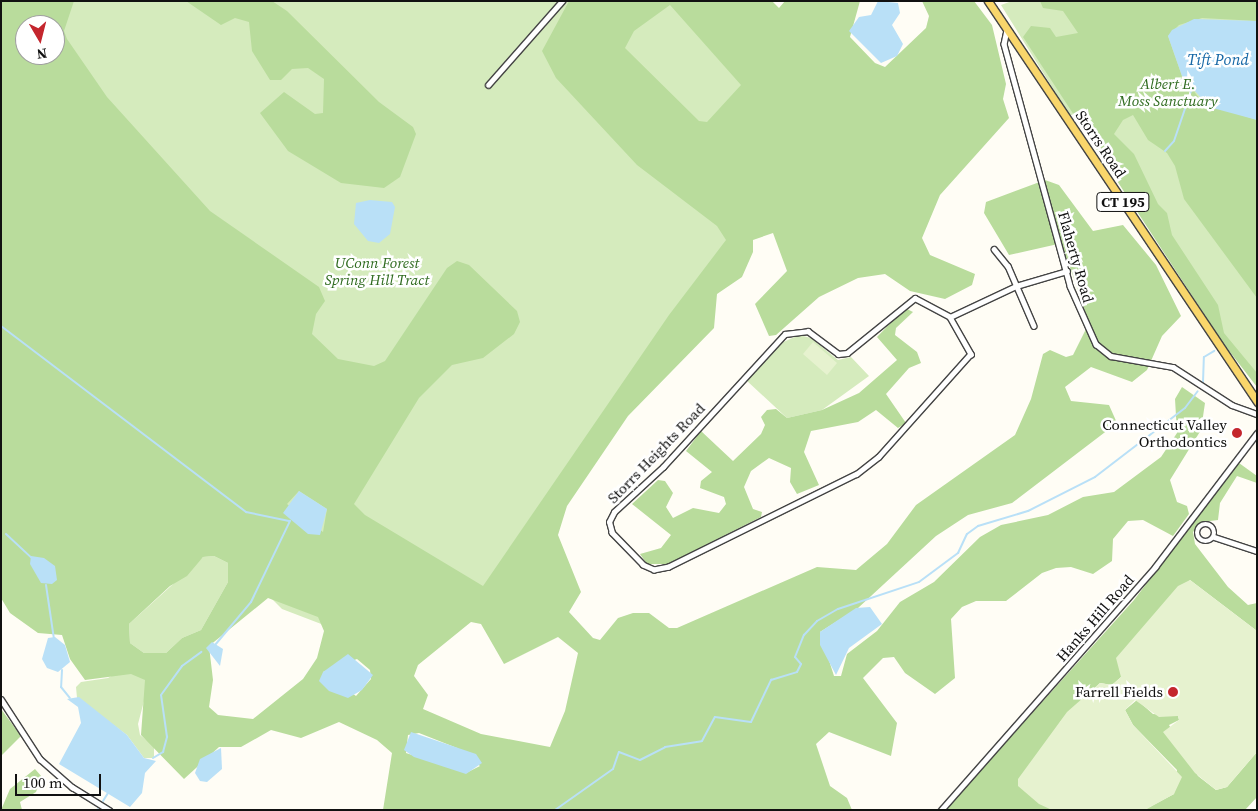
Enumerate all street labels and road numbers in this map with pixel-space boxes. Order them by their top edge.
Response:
street label: Storrs Road [1072,107,1130,181]
road number: CT 195 [1096,190,1150,213]
street label: Flaherty Road [1054,209,1098,305]
street label: Storrs Heights Road [604,399,708,507]
street label: Hanks Hill Road [1052,571,1138,665]

